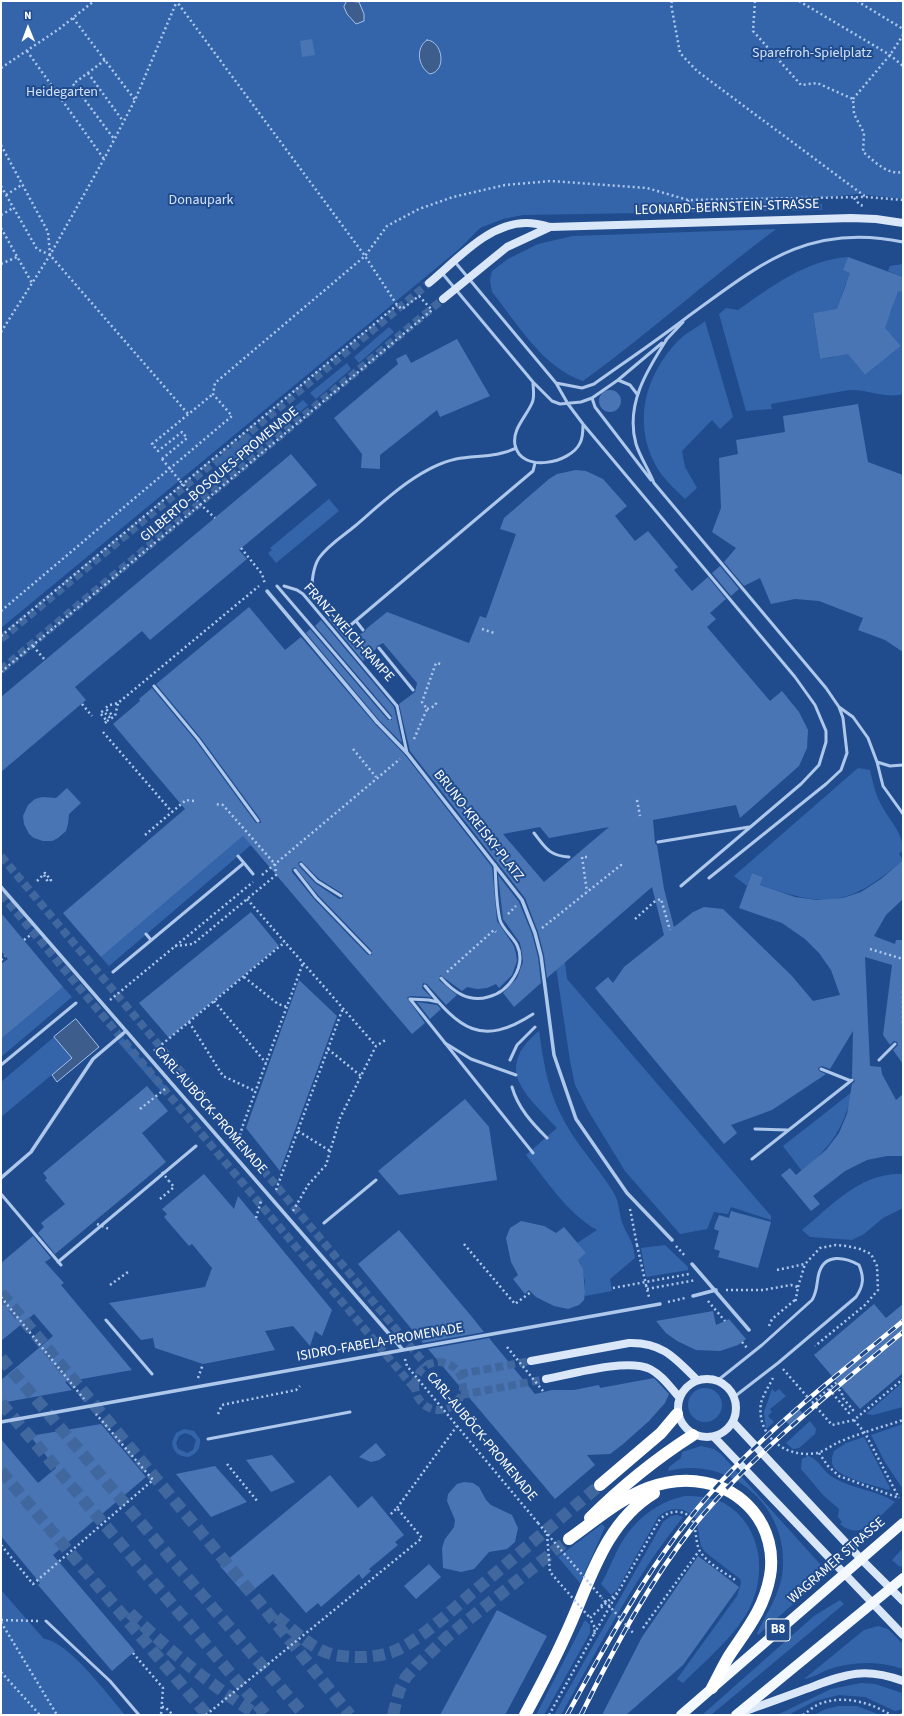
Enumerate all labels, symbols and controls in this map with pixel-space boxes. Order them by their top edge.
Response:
north arrow [8,8,48,48]
text: N [24,8,32,23]
park label: Sparefroh-Spielplatz [752,46,872,62]
park label: Heidegarten [26,85,98,101]
park label: Donaupark [169,193,233,209]
street label: LEONARD-BERNSTEIN-STRASSE [634,196,820,220]
street label: GILBERTO-BOSQUES-PROMENADE [137,404,303,546]
street label: FRANZ-WEICH-RAMPE [299,580,397,686]
street label: BRUNO-KREISKY-PLATZ [429,767,527,885]
street label: CARL-AUBÖCK-PROMENADE [150,1044,270,1178]
street label: ISIDRO-FABELA-PROMENADE [295,1320,465,1366]
street label: CARL-AUBÖCK-PROMENADE [422,1369,540,1505]
street label: WAGRAMER STRASSE [785,1514,889,1608]
road number: B8 [766,1619,790,1641]

